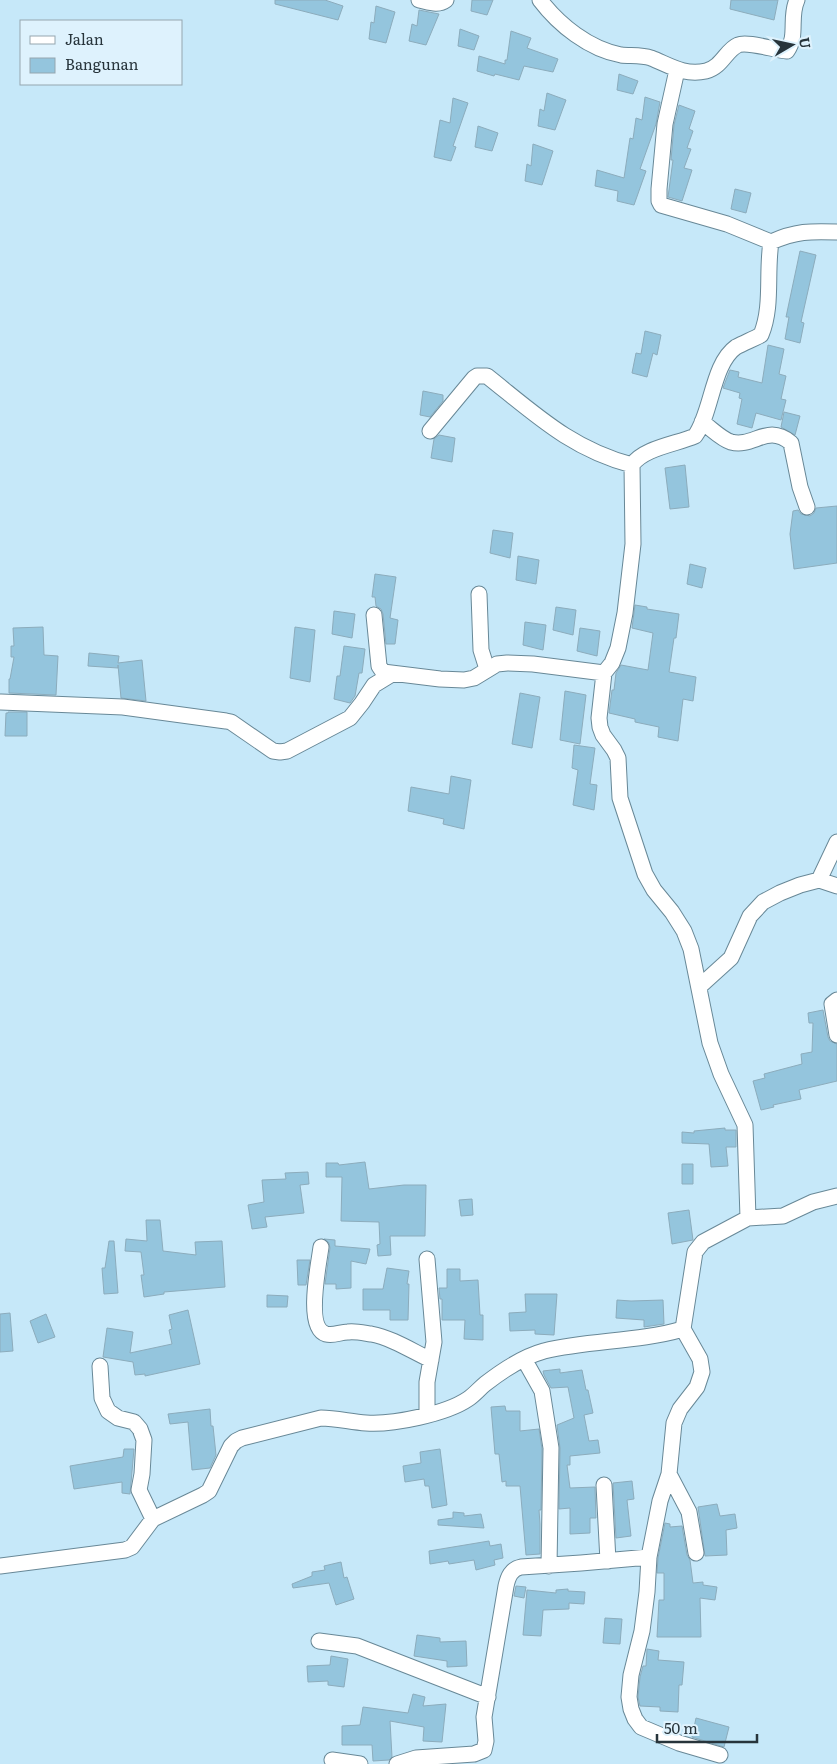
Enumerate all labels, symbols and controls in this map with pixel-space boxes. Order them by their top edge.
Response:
legend [20,20,182,85]
north arrow [767,20,817,70]
text: Jalan [65,27,104,50]
text: U [795,36,817,50]
text: Bangunan [65,52,139,75]
scale bar [657,1712,757,1744]
text: 50 m [664,1716,698,1739]

